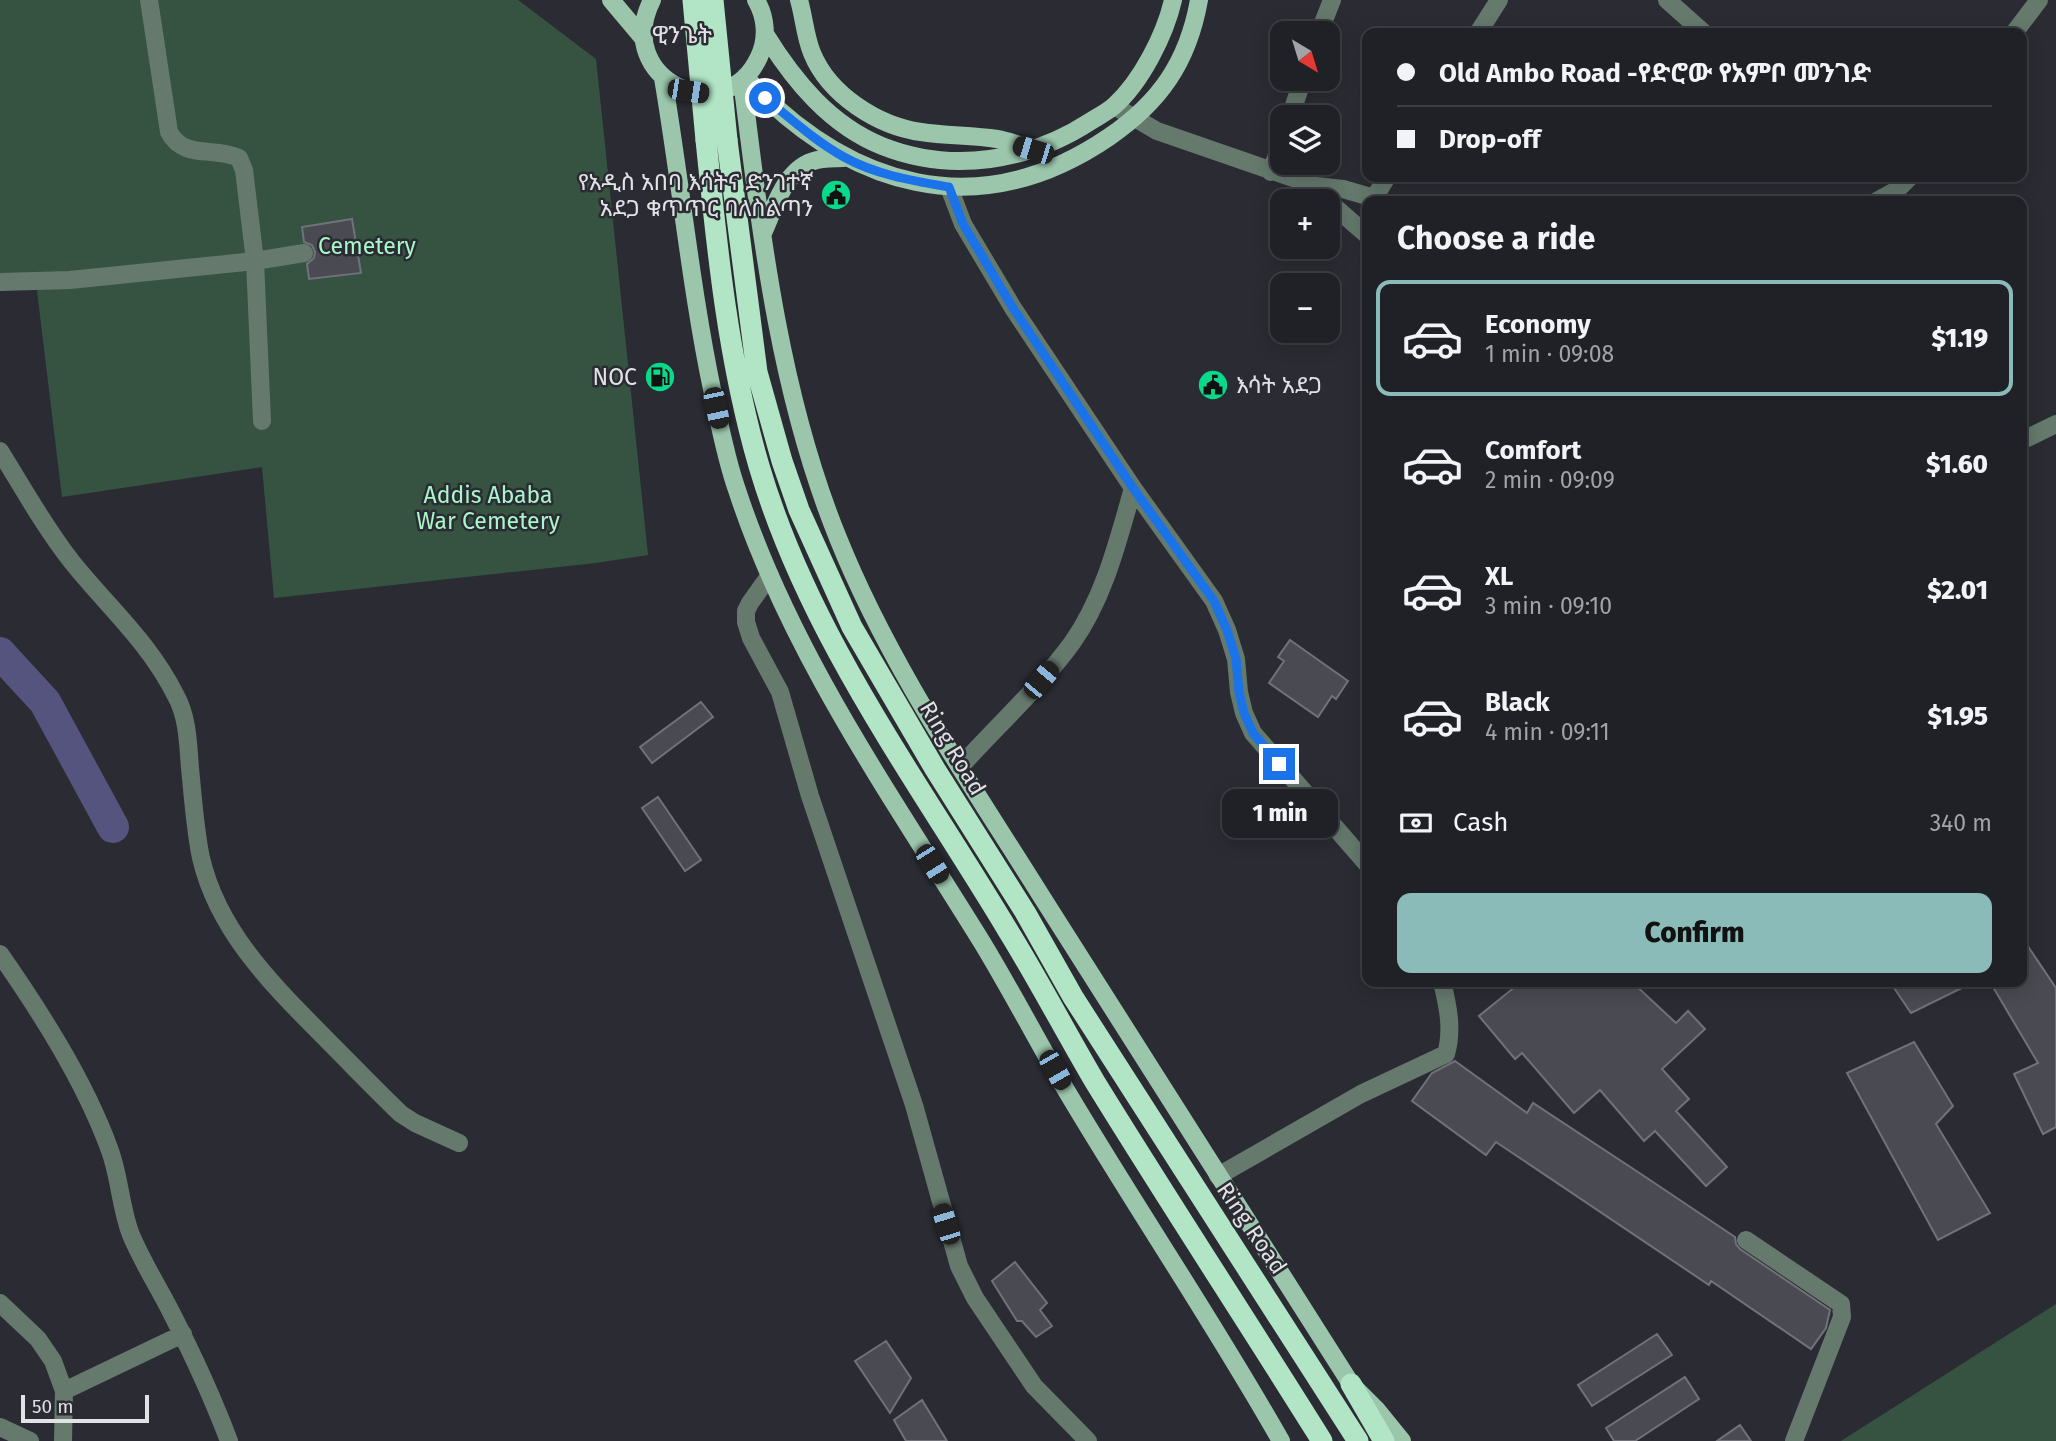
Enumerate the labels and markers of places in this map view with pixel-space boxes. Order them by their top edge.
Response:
place label: የአዲስ አበባ እሳትና ድንገተኛ አደጋ ቁጥጥር ባለስልጣን [578,168,813,222]
public building icon: የአዲስ አበባ እሳትና ድንገተኛ አደጋ ቁጥጥር ባለስልጣን [819,178,853,212]
fuel station icon: NOC [643,360,677,394]
place label: NOC [592,363,637,391]
public building icon: እሳት አደጋ [1196,368,1230,402]
place label: እሳት አደጋ [1236,371,1322,399]

